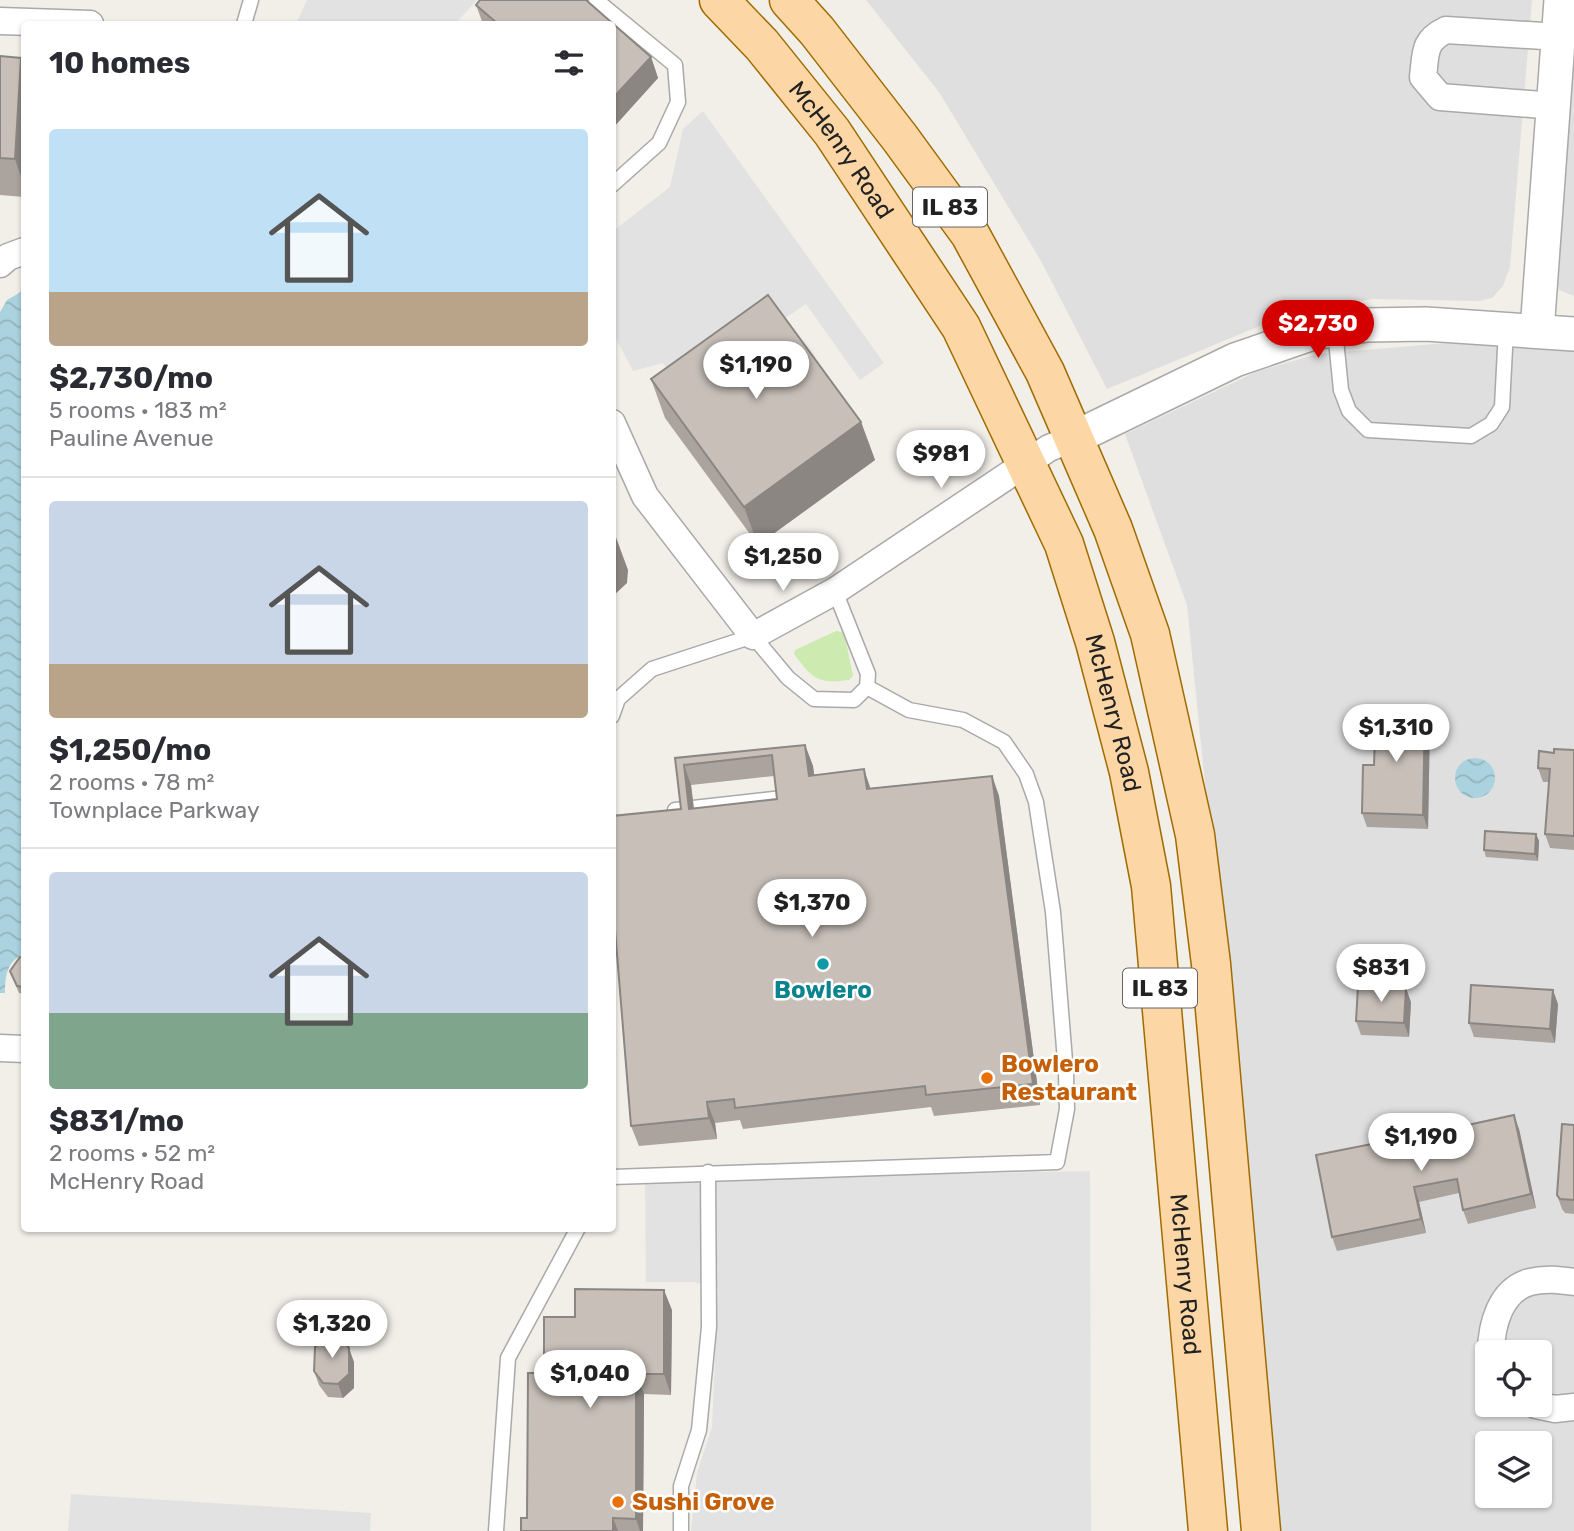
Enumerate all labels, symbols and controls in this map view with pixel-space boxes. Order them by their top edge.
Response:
icon: filters [550,44,588,82]
text: 10 homes [49,45,190,81]
street label: McHenry Road [783,76,899,224]
icon: home [256,175,382,301]
road number: IL 83 [913,188,987,227]
pin: $2,730 [1261,300,1375,360]
text: $2,730 [1278,309,1358,337]
pin: $1,190 [699,342,813,401]
text: $1,190 [719,350,793,378]
text: $2,730/mo [49,360,213,396]
text: 5 rooms · 183 m² [49,396,226,424]
text: Pauline Avenue [49,424,214,452]
pin: $981 [900,430,982,490]
text: $981 [912,439,970,467]
pin: $1,250 [726,534,840,593]
text: $1,250 [744,542,822,570]
icon: home [256,547,382,673]
street label: McHenry Road [1080,631,1147,794]
pin: $1,310 [1339,704,1453,764]
text: $1,310 [1358,713,1434,741]
text: $1,250/mo [49,732,211,768]
text: 2 rooms · 78 m² [49,768,214,796]
text: Townplace Parkway [49,796,260,824]
pin: $1,370 [755,880,869,939]
text: $1,370 [773,888,851,916]
icon: home [256,918,382,1044]
pin: $831 [1340,944,1422,1004]
text: $831 [1352,953,1410,981]
marker: Bowlero [815,956,831,972]
road number: IL 83 [1123,968,1197,1007]
place label: Bowlero [774,976,872,1004]
place label: Bowlero Restaurant [1001,1050,1137,1106]
marker: Bowlero Restaurant [979,1070,995,1086]
text: $831/mo [49,1103,184,1139]
pin: $1,190 [1364,1114,1478,1173]
text: $1,190 [1384,1122,1458,1150]
text: 2 rooms · 52 m² [49,1139,215,1167]
text: McHenry Road [49,1167,204,1195]
street label: McHenry Road [1164,1192,1206,1356]
pin: $1,320 [275,1300,389,1360]
text: $1,320 [293,1309,371,1337]
map controls [1475,1340,1552,1508]
button: locate [1475,1340,1552,1417]
pin: $1,040 [533,1350,647,1410]
text: $1,040 [550,1359,630,1387]
button: layers [1475,1431,1552,1508]
place label: Sushi Grove [632,1488,774,1516]
marker: Sushi Grove [610,1494,626,1510]

